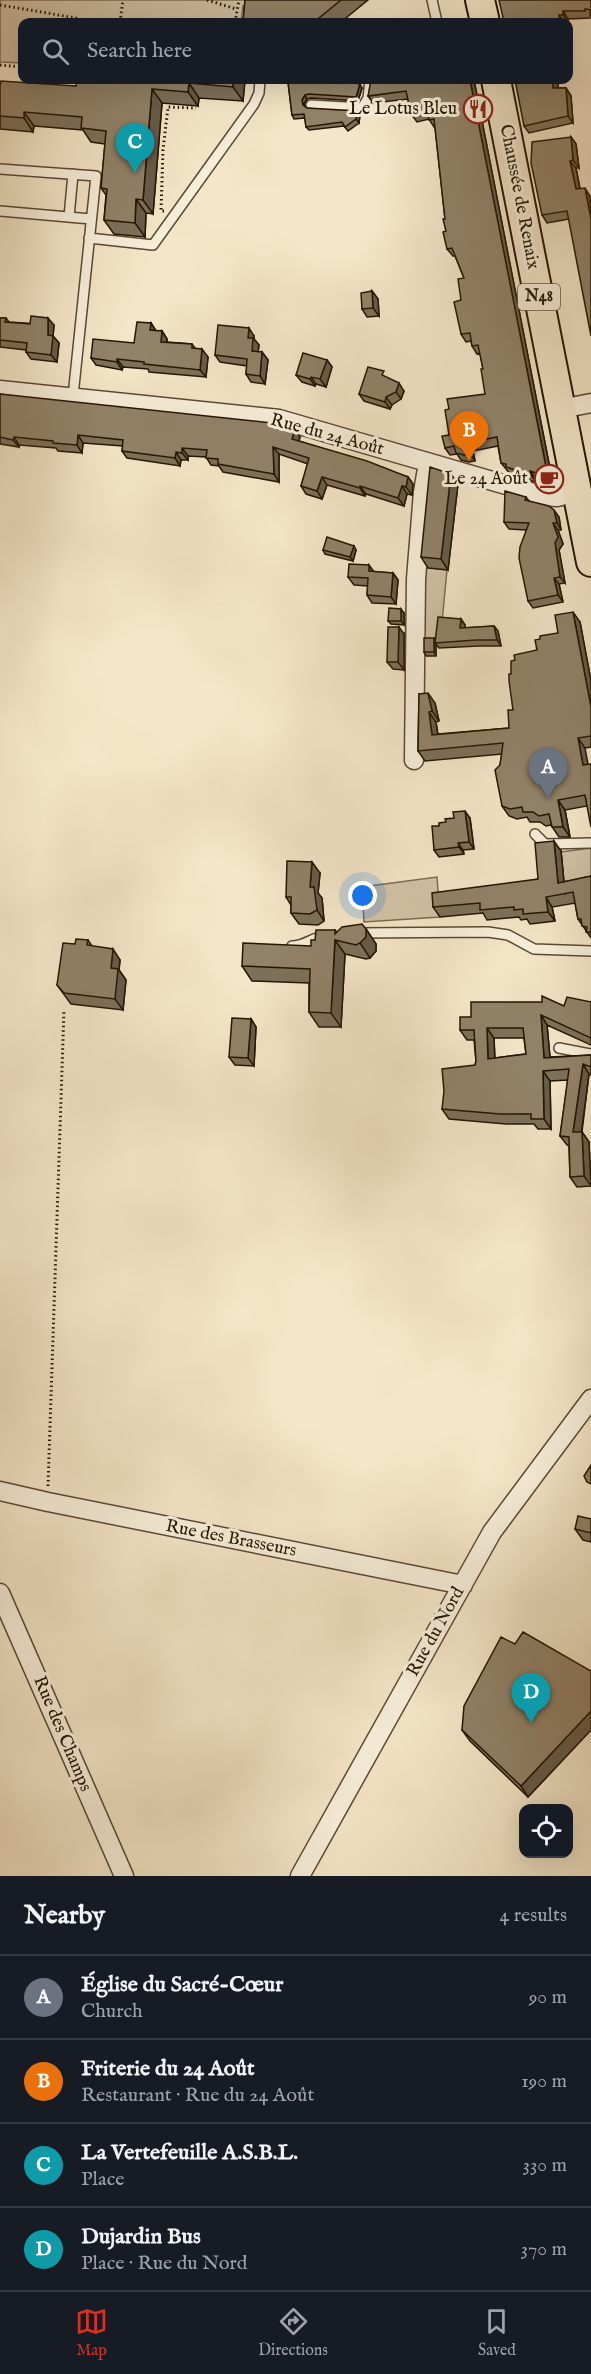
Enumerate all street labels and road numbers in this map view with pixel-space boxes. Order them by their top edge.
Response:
street label: Chaussée de Renaix [494,123,544,272]
road number: N48 [518,284,560,310]
street label: Rue du 24 Août [268,409,386,461]
street label: Rue des Brasseurs [164,1515,298,1563]
street label: Rue du Nord [402,1583,470,1681]
street label: Rue des Champs [27,1673,97,1795]

